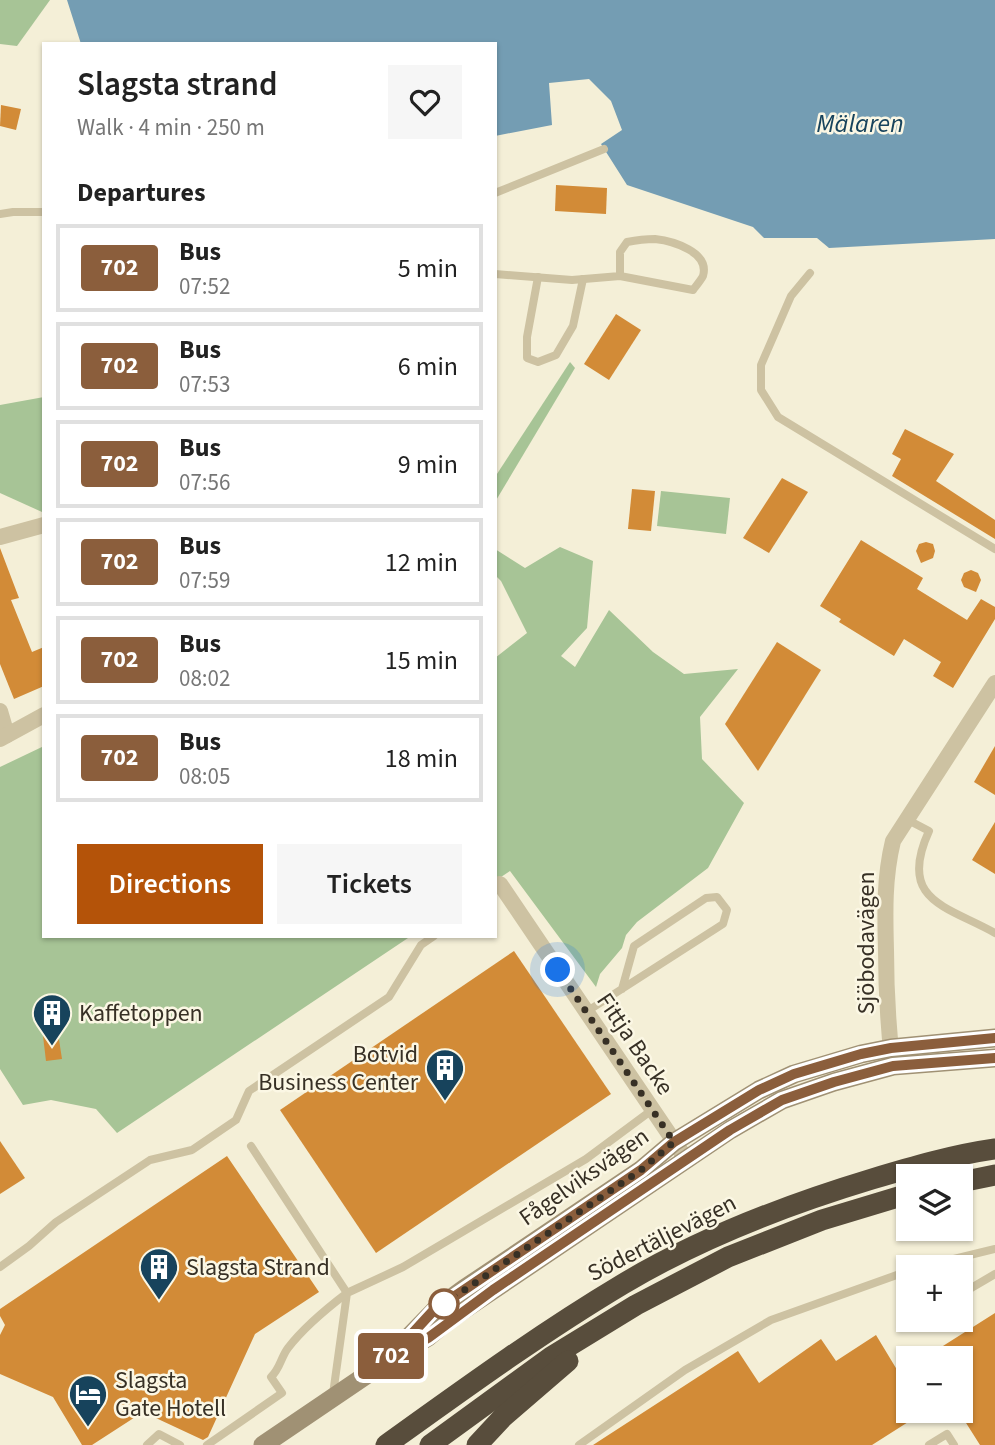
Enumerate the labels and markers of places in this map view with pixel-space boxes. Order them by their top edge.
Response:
building icon: Kaffetoppen [31,992,73,1047]
place label: Kaffetoppen [79,996,203,1031]
place label: Botvid Business Center [258,1037,419,1100]
building icon: Botvid Business Center [424,1047,466,1102]
building icon: Slagsta Strand [138,1246,180,1301]
place label: Slagsta Strand [186,1250,330,1285]
unlabelled marker [429,1289,459,1319]
place label: Slagsta Gate Hotell [115,1363,226,1426]
hotel icon: Slagsta Gate Hotell [67,1373,109,1428]

